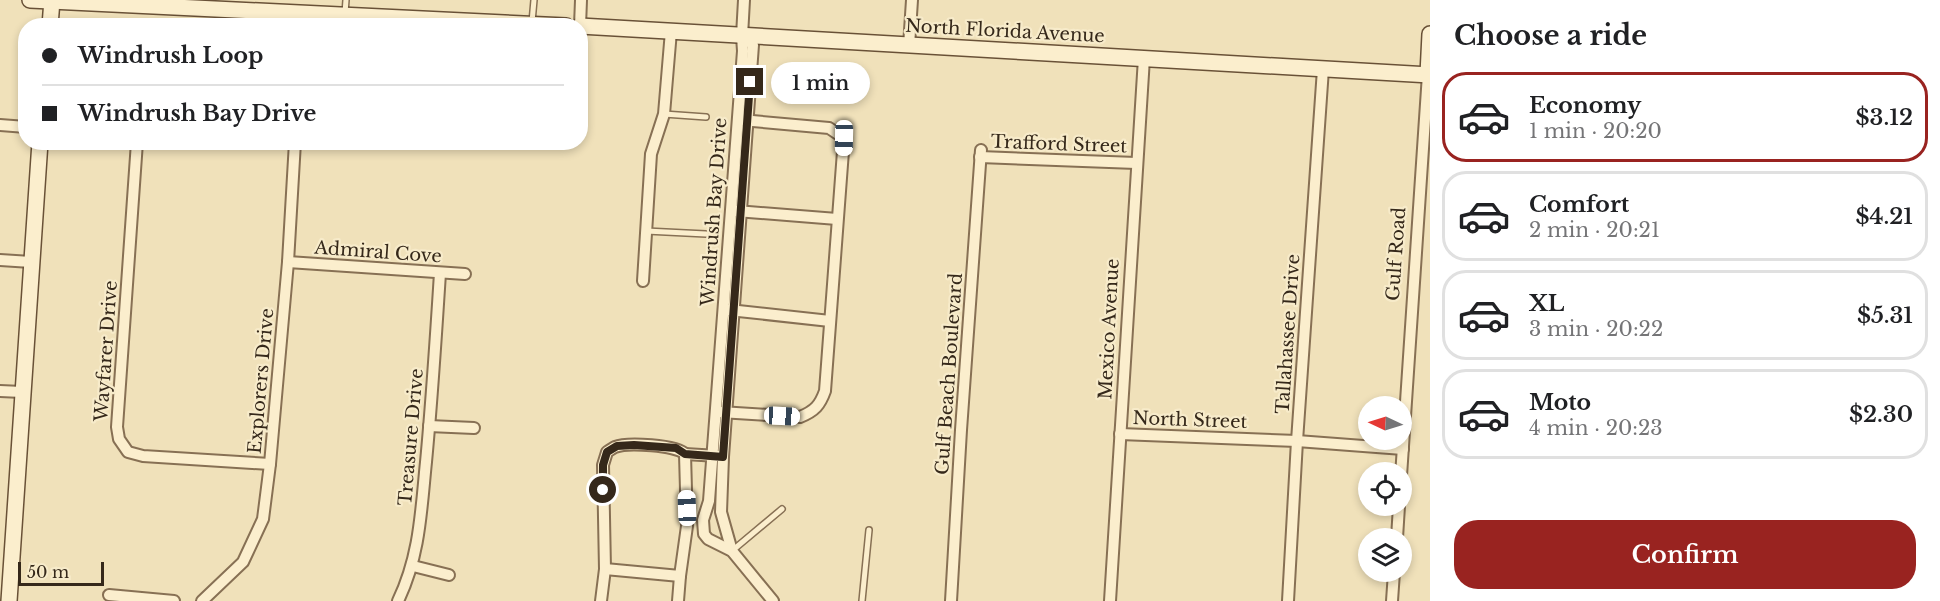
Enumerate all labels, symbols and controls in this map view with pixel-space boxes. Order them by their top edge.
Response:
street label: North Florida Avenue [905,15,1105,47]
text: Choose a ride [1454,19,1647,52]
text: Windrush Loop [78,42,263,69]
callout: 1 min [771,61,870,103]
route end [736,68,763,95]
text: 1 min [792,71,849,95]
icon: car [1457,90,1511,144]
text: Economy [1529,92,1641,119]
text: Windrush Bay Drive [78,100,316,127]
text: $3.12 [1856,104,1913,131]
street label: Windrush Bay Drive [696,117,732,308]
text: 1 min · 20:20 [1529,119,1662,143]
car [835,120,853,156]
street label: Trafford Street [991,131,1128,157]
icon: car [1457,189,1511,243]
text: Comfort [1529,191,1629,218]
text: $4.21 [1855,203,1913,230]
street label: Gulf Road [1382,206,1410,302]
text: 2 min · 20:21 [1529,218,1660,242]
street label: Admiral Cove [313,237,442,267]
street label: Tallahassee Drive [1271,253,1305,415]
street label: Mexico Avenue [1094,258,1124,400]
street label: Gulf Beach Boulevard [931,272,967,476]
street label: Wayfarer Drive [90,280,122,423]
icon: car [1457,288,1511,342]
text: XL [1529,290,1564,317]
text: $5.31 [1857,302,1913,329]
street label: Explorers Drive [244,307,278,455]
text: 3 min · 20:22 [1529,317,1663,341]
street label: Treasure Drive [394,368,428,506]
icon: car [1457,387,1511,441]
text: Moto [1529,389,1591,416]
north arrow [1358,396,1412,450]
map controls [1358,396,1412,582]
text: $2.30 [1849,401,1913,428]
car [764,406,800,426]
street label: North Street [1132,407,1248,433]
text: 4 min · 20:23 [1529,416,1663,440]
button: locate [1358,462,1412,516]
route start [589,476,616,503]
car [677,490,697,526]
button: Confirm [1454,520,1916,589]
button: layers [1358,528,1412,582]
scale bar [18,559,104,586]
text: 50 m [27,562,69,582]

